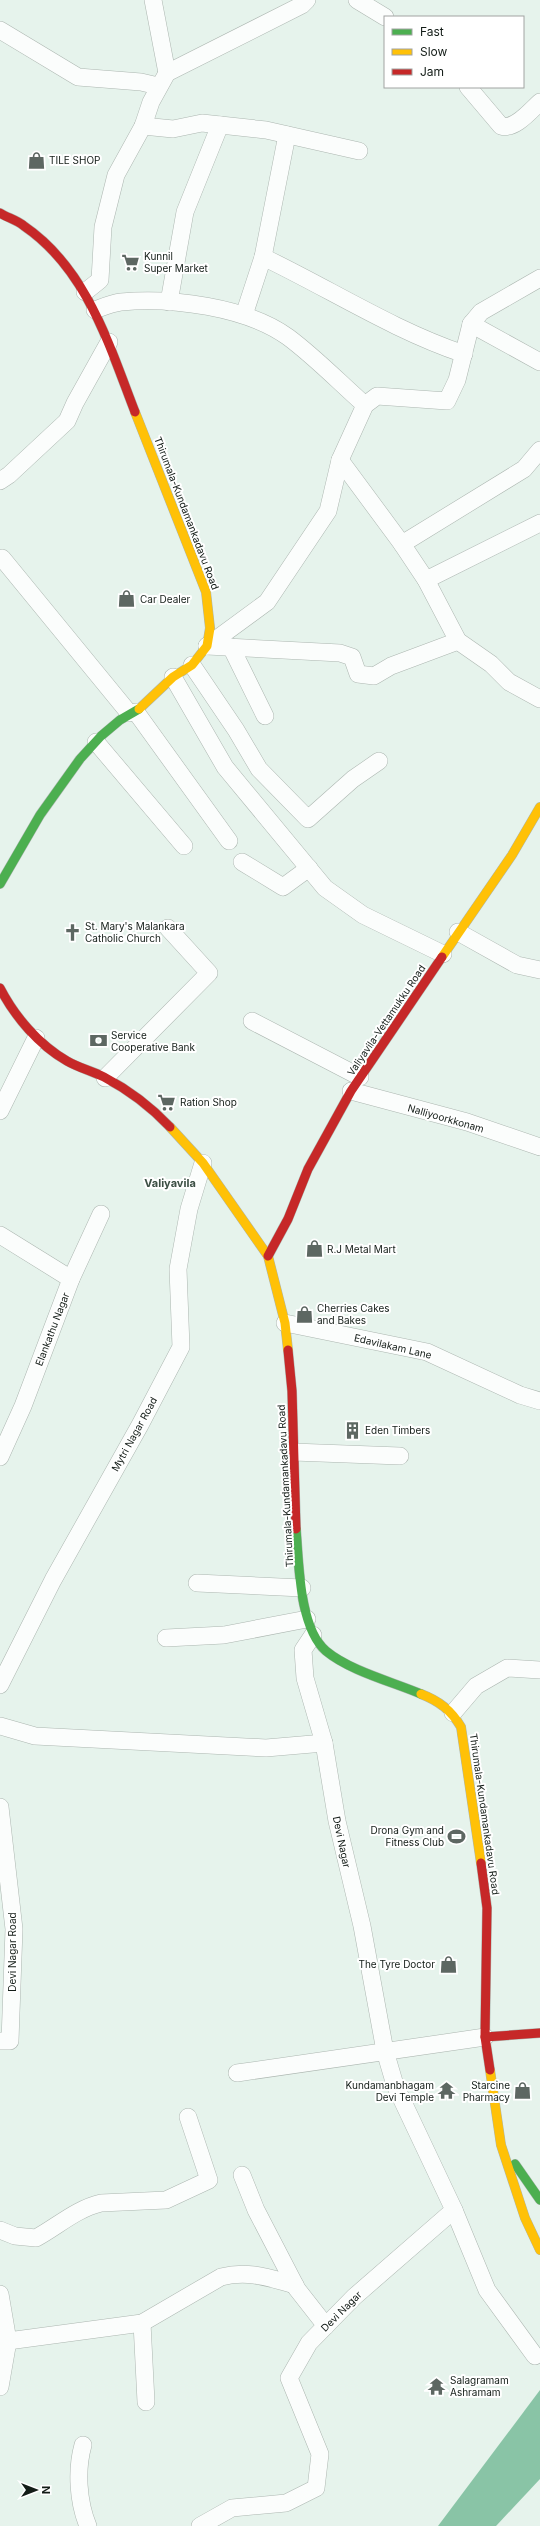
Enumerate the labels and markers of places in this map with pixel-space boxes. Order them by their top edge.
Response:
shop icon: TILE SHOP [26,150,46,170]
place label: TILE SHOP [49,154,101,166]
place label: Kunnil Super Market [144,250,209,274]
supermarket icon: Kunnil Super Market [121,252,141,272]
shop icon: Car Dealer [117,589,137,609]
place label: Car Dealer [140,593,191,605]
place label: St. Mary's Malankara Catholic Church [85,920,185,944]
church icon: St. Mary's Malankara Catholic Church [62,922,82,942]
place label: Service Cooperative Bank [111,1029,195,1053]
bank icon: Service Cooperative Bank [88,1031,108,1051]
supermarket icon: Ration Shop [157,1092,177,1112]
place label: Ration Shop [180,1096,237,1108]
shop icon: R.J Metal Mart [304,1239,324,1259]
place label: R.J Metal Mart [327,1243,396,1255]
place label: Cherries Cakes and Bakes [317,1302,390,1326]
shop icon: Cherries Cakes and Bakes [294,1304,314,1324]
building icon: Eden Timbers [342,1420,362,1440]
place label: Eden Timbers [365,1424,430,1436]
place label: Drona Gym and Fitness Club [371,1824,444,1848]
sports icon: Drona Gym and Fitness Club [447,1826,467,1846]
shop icon: The Tyre Doctor [438,1954,458,1974]
place label: The Tyre Doctor [358,1958,435,1970]
place label: Kundamanbhagam Devi Temple [346,2079,434,2103]
place label: Starcine Pharmacy [463,2079,510,2103]
temple icon: Kundamanbhagam Devi Temple [437,2081,457,2101]
shop icon: Starcine Pharmacy [513,2081,533,2101]
place label: Salagramam Ashramam [450,2374,509,2398]
temple icon: Salagramam Ashramam [427,2376,447,2396]

